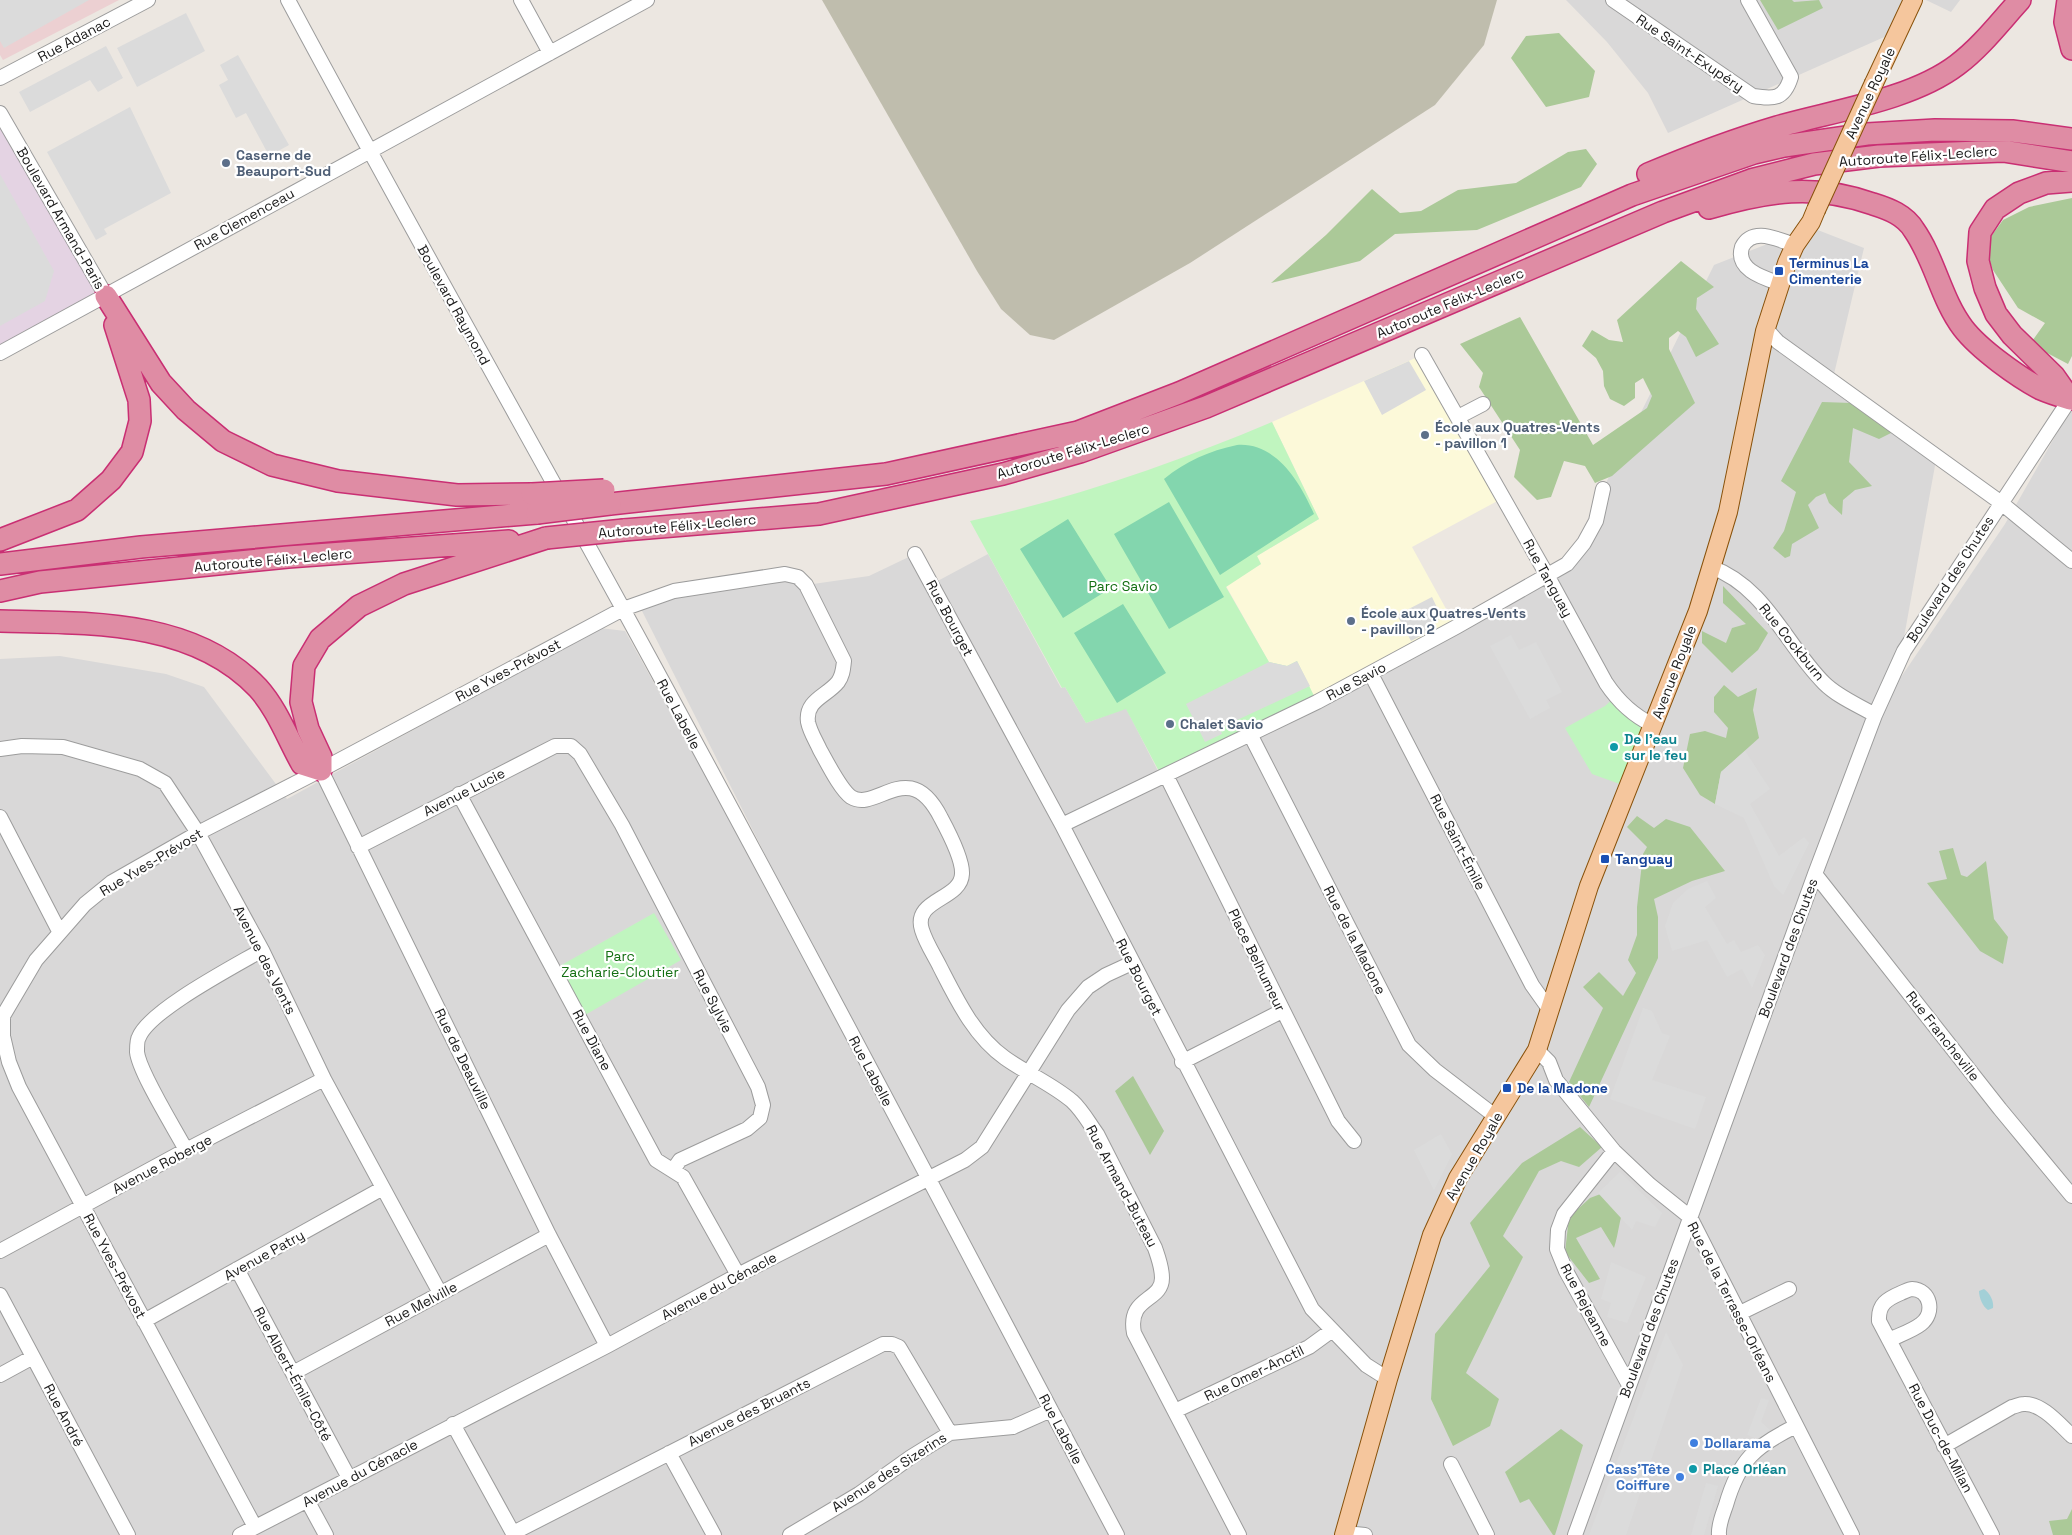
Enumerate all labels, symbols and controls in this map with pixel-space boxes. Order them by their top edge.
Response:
street label: Rue Saint-Exupéry [1633,10,1747,96]
street label: Rue Adanac [35,12,113,66]
street label: Avenue Royale [1841,44,1899,142]
street label: Autoroute Félix-Leclerc [1838,141,1998,171]
street label: Boulevard Armand-Paris [13,144,109,292]
place label: Caserne de Beauport-Sud [236,146,331,180]
marker: Caserne de Beauport-Sud [220,157,232,169]
street label: Rue Clemenceau [191,184,297,254]
street label: Boulevard Raymond [414,242,494,368]
place label: Terminus La Cimenterie [1789,254,1869,288]
street label: Autoroute Félix-Leclerc [1373,264,1527,342]
marker: Terminus La Cimenterie [1773,265,1785,277]
place label: École aux Quatres-Vents - pavillon 1 [1435,418,1600,452]
street label: Autoroute Félix-Leclerc [994,419,1152,483]
marker: École aux Quatres-Vents - pavillon 1 [1419,429,1431,441]
street label: Autoroute Félix-Leclerc [597,510,757,542]
street label: Boulevard des Chutes [1902,512,1998,646]
street label: Rue Tanguay [1519,536,1577,620]
street label: Autoroute Félix-Leclerc [193,544,353,576]
street label: Rue Bourget [922,577,978,659]
park label: Parc Savio [1088,577,1158,595]
street label: Rue Cockburn [1755,600,1829,684]
place label: École aux Quatres-Vents - pavillon 2 [1361,604,1526,638]
marker: École aux Quatres-Vents - pavillon 2 [1345,615,1357,627]
street label: Avenue Royale [1648,623,1700,721]
street label: Rue Yves-Prévost [452,635,564,705]
street label: Rue Savio [1323,658,1389,704]
street label: Rue Labelle [653,676,705,752]
place label: Chalet Savio [1180,715,1263,733]
marker: Chalet Savio [1164,718,1176,730]
place label: De l’eau sur le feu [1624,730,1687,764]
marker: De l’eau sur le feu [1608,741,1620,753]
street label: Avenue Lucie [420,764,508,820]
street label: Rue Saint-Émile [1426,791,1490,893]
street label: Rue Yves-Prévost [96,824,206,900]
place label: Tanguay [1615,850,1673,868]
marker: Tanguay [1599,853,1611,865]
street label: Boulevard des Chutes [1754,876,1822,1020]
street label: Rue de la Madone [1320,883,1390,997]
street label: Avenue des Vents [230,903,300,1017]
street label: Place Belhumeur [1224,906,1290,1014]
street label: Rue Bourget [1112,935,1166,1019]
park label: Parc Zacharie-Cloutier [561,947,679,981]
street label: Rue Sylvie [689,966,737,1036]
street label: Rue Francheville [1902,987,1984,1085]
street label: Rue de Deauville [431,1005,495,1113]
street label: Rue Diane [568,1006,616,1074]
street label: Rue Labelle [845,1033,897,1109]
place label: De la Madone [1517,1079,1608,1097]
marker: De la Madone [1501,1082,1513,1094]
street label: Avenue Royale [1441,1109,1507,1203]
street label: Rue Armand-Buteau [1082,1122,1162,1250]
street label: Avenue Roberge [109,1130,215,1198]
street label: Rue Yves-Prévost [80,1210,150,1322]
street label: Rue de la Terrasse-Orléans [1684,1219,1780,1385]
street label: Avenue Patry [221,1226,307,1284]
street label: Avenue du Cénacle [658,1248,780,1324]
street label: Boulevard des Chutes [1615,1256,1683,1400]
street label: Rue Rejeanne [1557,1260,1615,1350]
street label: Rue Melville [382,1277,460,1331]
street label: Rue Albert-Émile-Côté [250,1304,336,1444]
street label: Rue Omer-Anctil [1201,1341,1307,1405]
street label: Avenue des Bruants [685,1373,813,1451]
street label: Rue André [40,1380,88,1450]
street label: Rue Duc-de-Milan [1905,1380,1977,1496]
street label: Rue Labelle [1035,1391,1087,1467]
street label: Avenue des Sizerins [828,1428,950,1516]
place label: Dollarama [1704,1434,1771,1452]
street label: Avenue du Cénacle [299,1435,421,1511]
marker: Dollarama [1688,1437,1700,1449]
place label: Cass'Tête Coiffure [1605,1460,1670,1494]
place label: Place Orléan [1703,1460,1787,1478]
marker: Place Orléan [1687,1463,1699,1475]
marker: Cass'Tête Coiffure [1674,1471,1686,1483]

